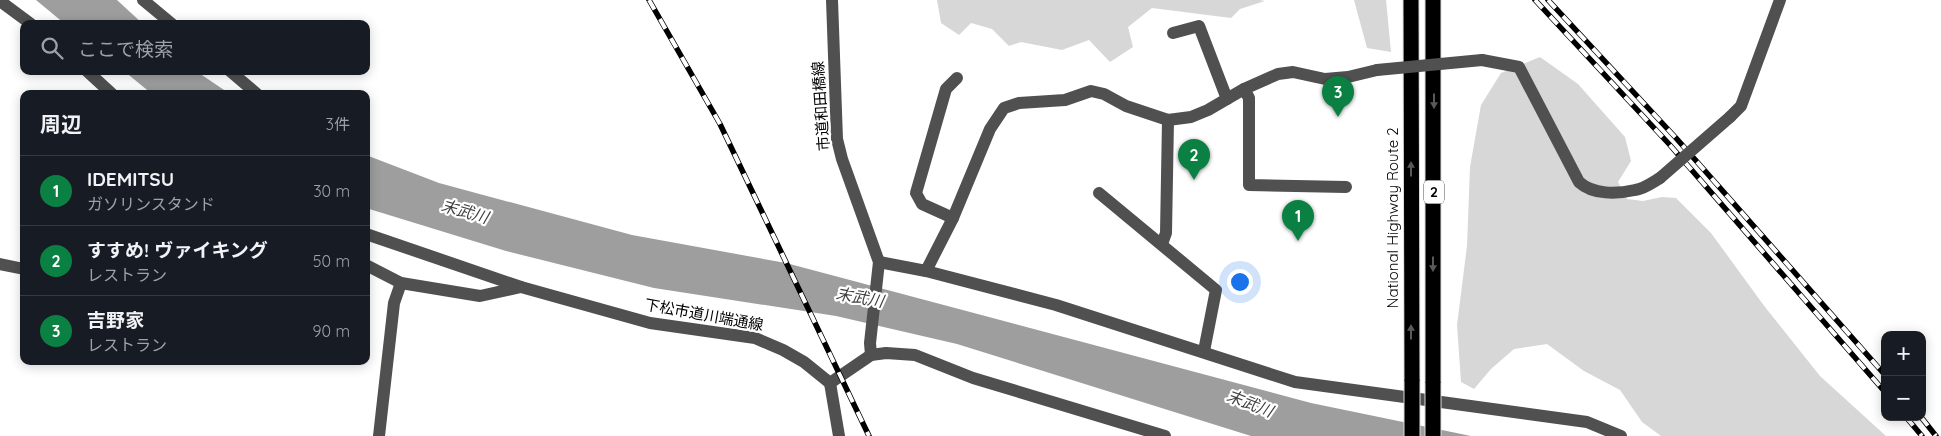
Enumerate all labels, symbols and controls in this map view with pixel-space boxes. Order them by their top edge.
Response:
search box [20,20,370,75]
icon: search [38,34,66,62]
text: ここで検索 [78,37,173,61]
street label: 市道和田橋線 [808,60,833,152]
pin: 3 [1322,76,1354,117]
one-way arrow [1430,93,1438,109]
text: 周辺 [40,111,82,137]
text: 3件 [326,114,350,134]
street label: National Highway Route 2 [1383,127,1402,309]
pin: 2 [1178,139,1210,180]
one-way arrow [1407,161,1415,177]
text: IDEMITSU [87,167,174,191]
road number: 2 [1424,180,1444,203]
text: 1 [53,181,59,201]
text: 30 m [313,181,350,201]
text: ガソリンスタンド [87,194,215,214]
water label: 末武川 [439,195,493,228]
pin: 1 [1282,200,1314,241]
text: すすめ! ヴァイキング [87,238,268,262]
text: 2 [51,251,61,271]
text: 50 m [313,251,350,271]
one-way arrow [1429,256,1437,272]
text: レストラン [87,265,167,285]
your location [1227,269,1253,295]
water label: 末武川 [835,283,887,311]
street label: 下松市道川端通線 [643,295,765,334]
text: 吉野家 [87,308,144,332]
text: 3 [52,321,60,341]
text: 90 m [313,321,350,341]
one-way arrow [1407,324,1415,340]
map controls [1881,331,1926,421]
button: + [1881,331,1926,376]
text: レストラン [87,335,167,355]
button: − [1881,376,1926,421]
water label: 末武川 [1224,385,1278,422]

